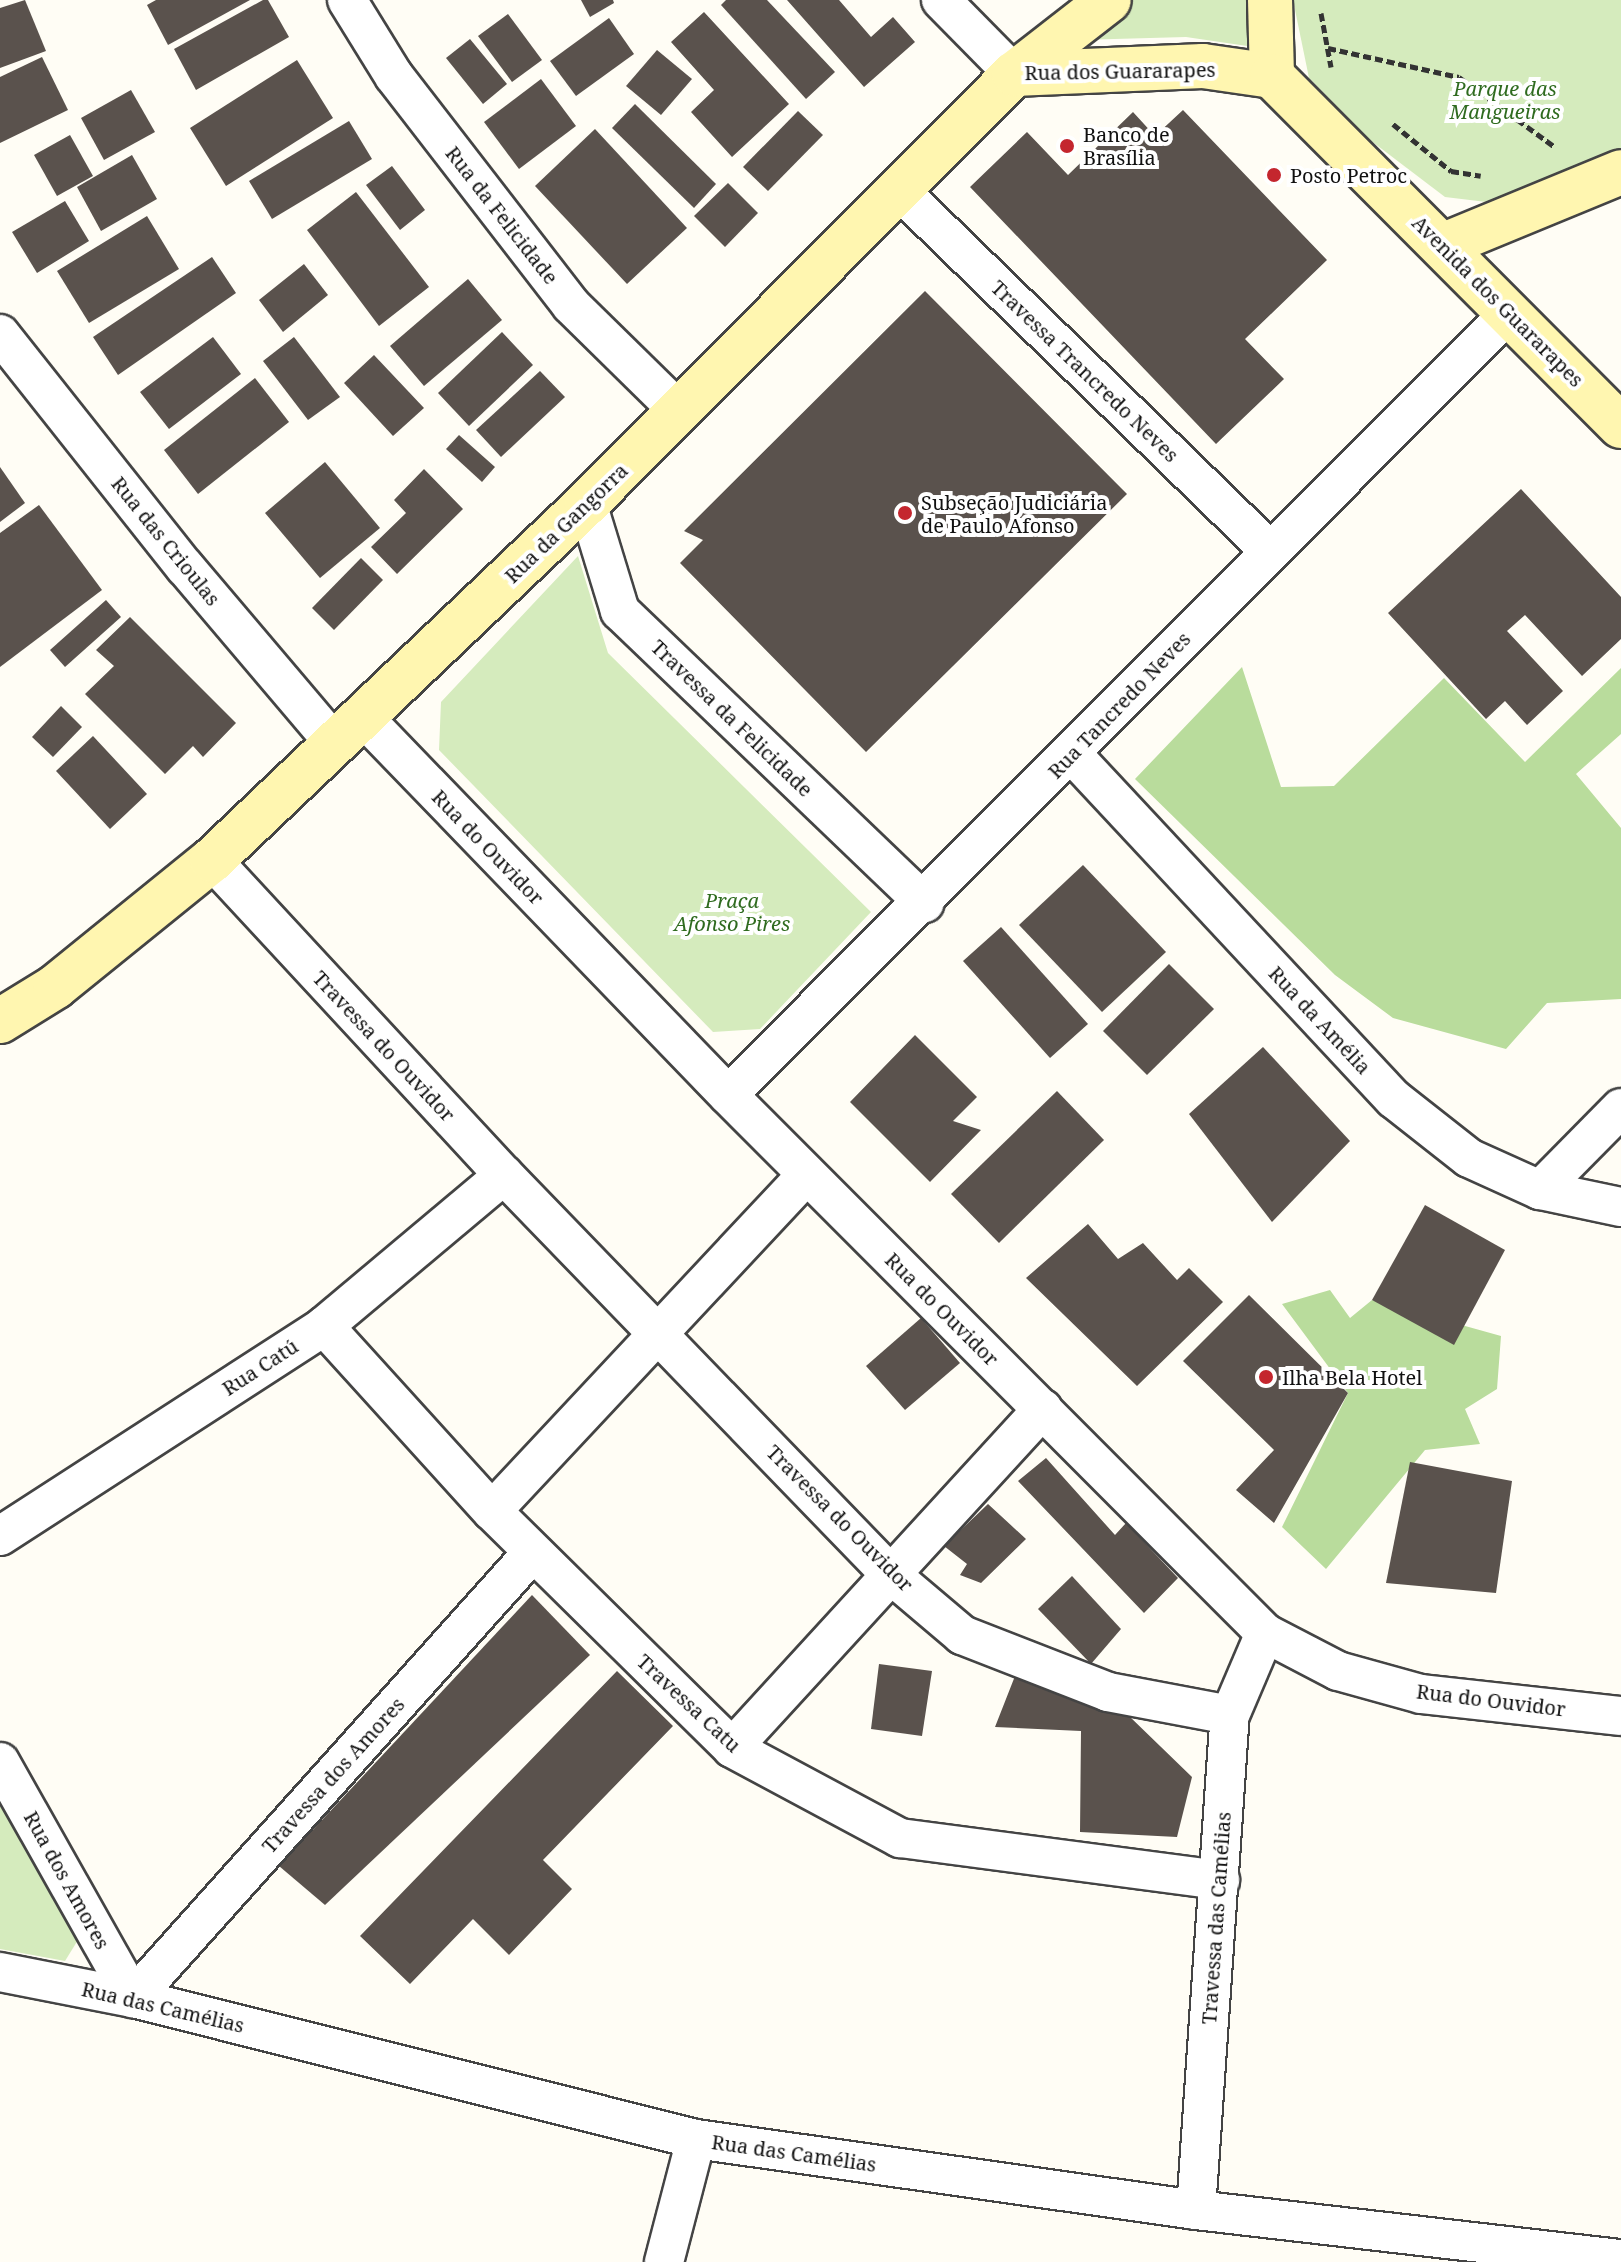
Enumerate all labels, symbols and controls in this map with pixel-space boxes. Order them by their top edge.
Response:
street label: Rua dos Guararapes [1024,57,1216,85]
park label: Parque das Mangueiras [1449,77,1561,124]
place label: Banco de Brasília [1083,122,1170,169]
marker: Banco de Brasília [1058,137,1076,155]
street label: Rua da Felicidade [441,141,563,289]
place label: Posto Petroc [1290,163,1407,187]
marker: Posto Petroc [1265,166,1283,184]
street label: Avenida dos Guararapes [1407,210,1589,392]
street label: Travessa Trancredo Neves [986,275,1184,467]
street label: Rua da Gangorra [500,458,632,588]
street label: Rua das Crioulas [107,472,225,610]
place label: Subseção Judiciária de Paulo Afonso [921,490,1108,537]
marker: Subseção Judiciária de Paulo Afonso [896,504,914,522]
street label: Rua Tancredo Neves [1043,627,1195,783]
street label: Travessa da Felicidade [646,635,818,801]
street label: Rua do Ouvidor [427,785,549,909]
park label: Praça Afonso Pires [674,889,790,936]
street label: Rua da Amélia [1264,961,1376,1079]
street label: Travessa do Ouvidor [308,966,460,1126]
street label: Rua do Ouvidor [880,1247,1004,1371]
street label: Rua Catú [218,1334,302,1400]
place label: Ilha Bela Hotel [1282,1365,1422,1389]
marker: Ilha Bela Hotel [1257,1368,1275,1386]
street label: Travessa do Ouvidor [762,1440,918,1596]
street label: Travessa Catu [632,1649,746,1757]
street label: Rua do Ouvidor [1415,1679,1567,1721]
street label: Travessa dos Amores [257,1692,409,1858]
street label: Rua dos Amores [19,1807,115,1953]
street label: Travessa das Camélias [1197,1811,1235,2025]
street label: Rua das Camélias [79,1977,247,2037]
street label: Rua das Camélias [710,2130,878,2176]

